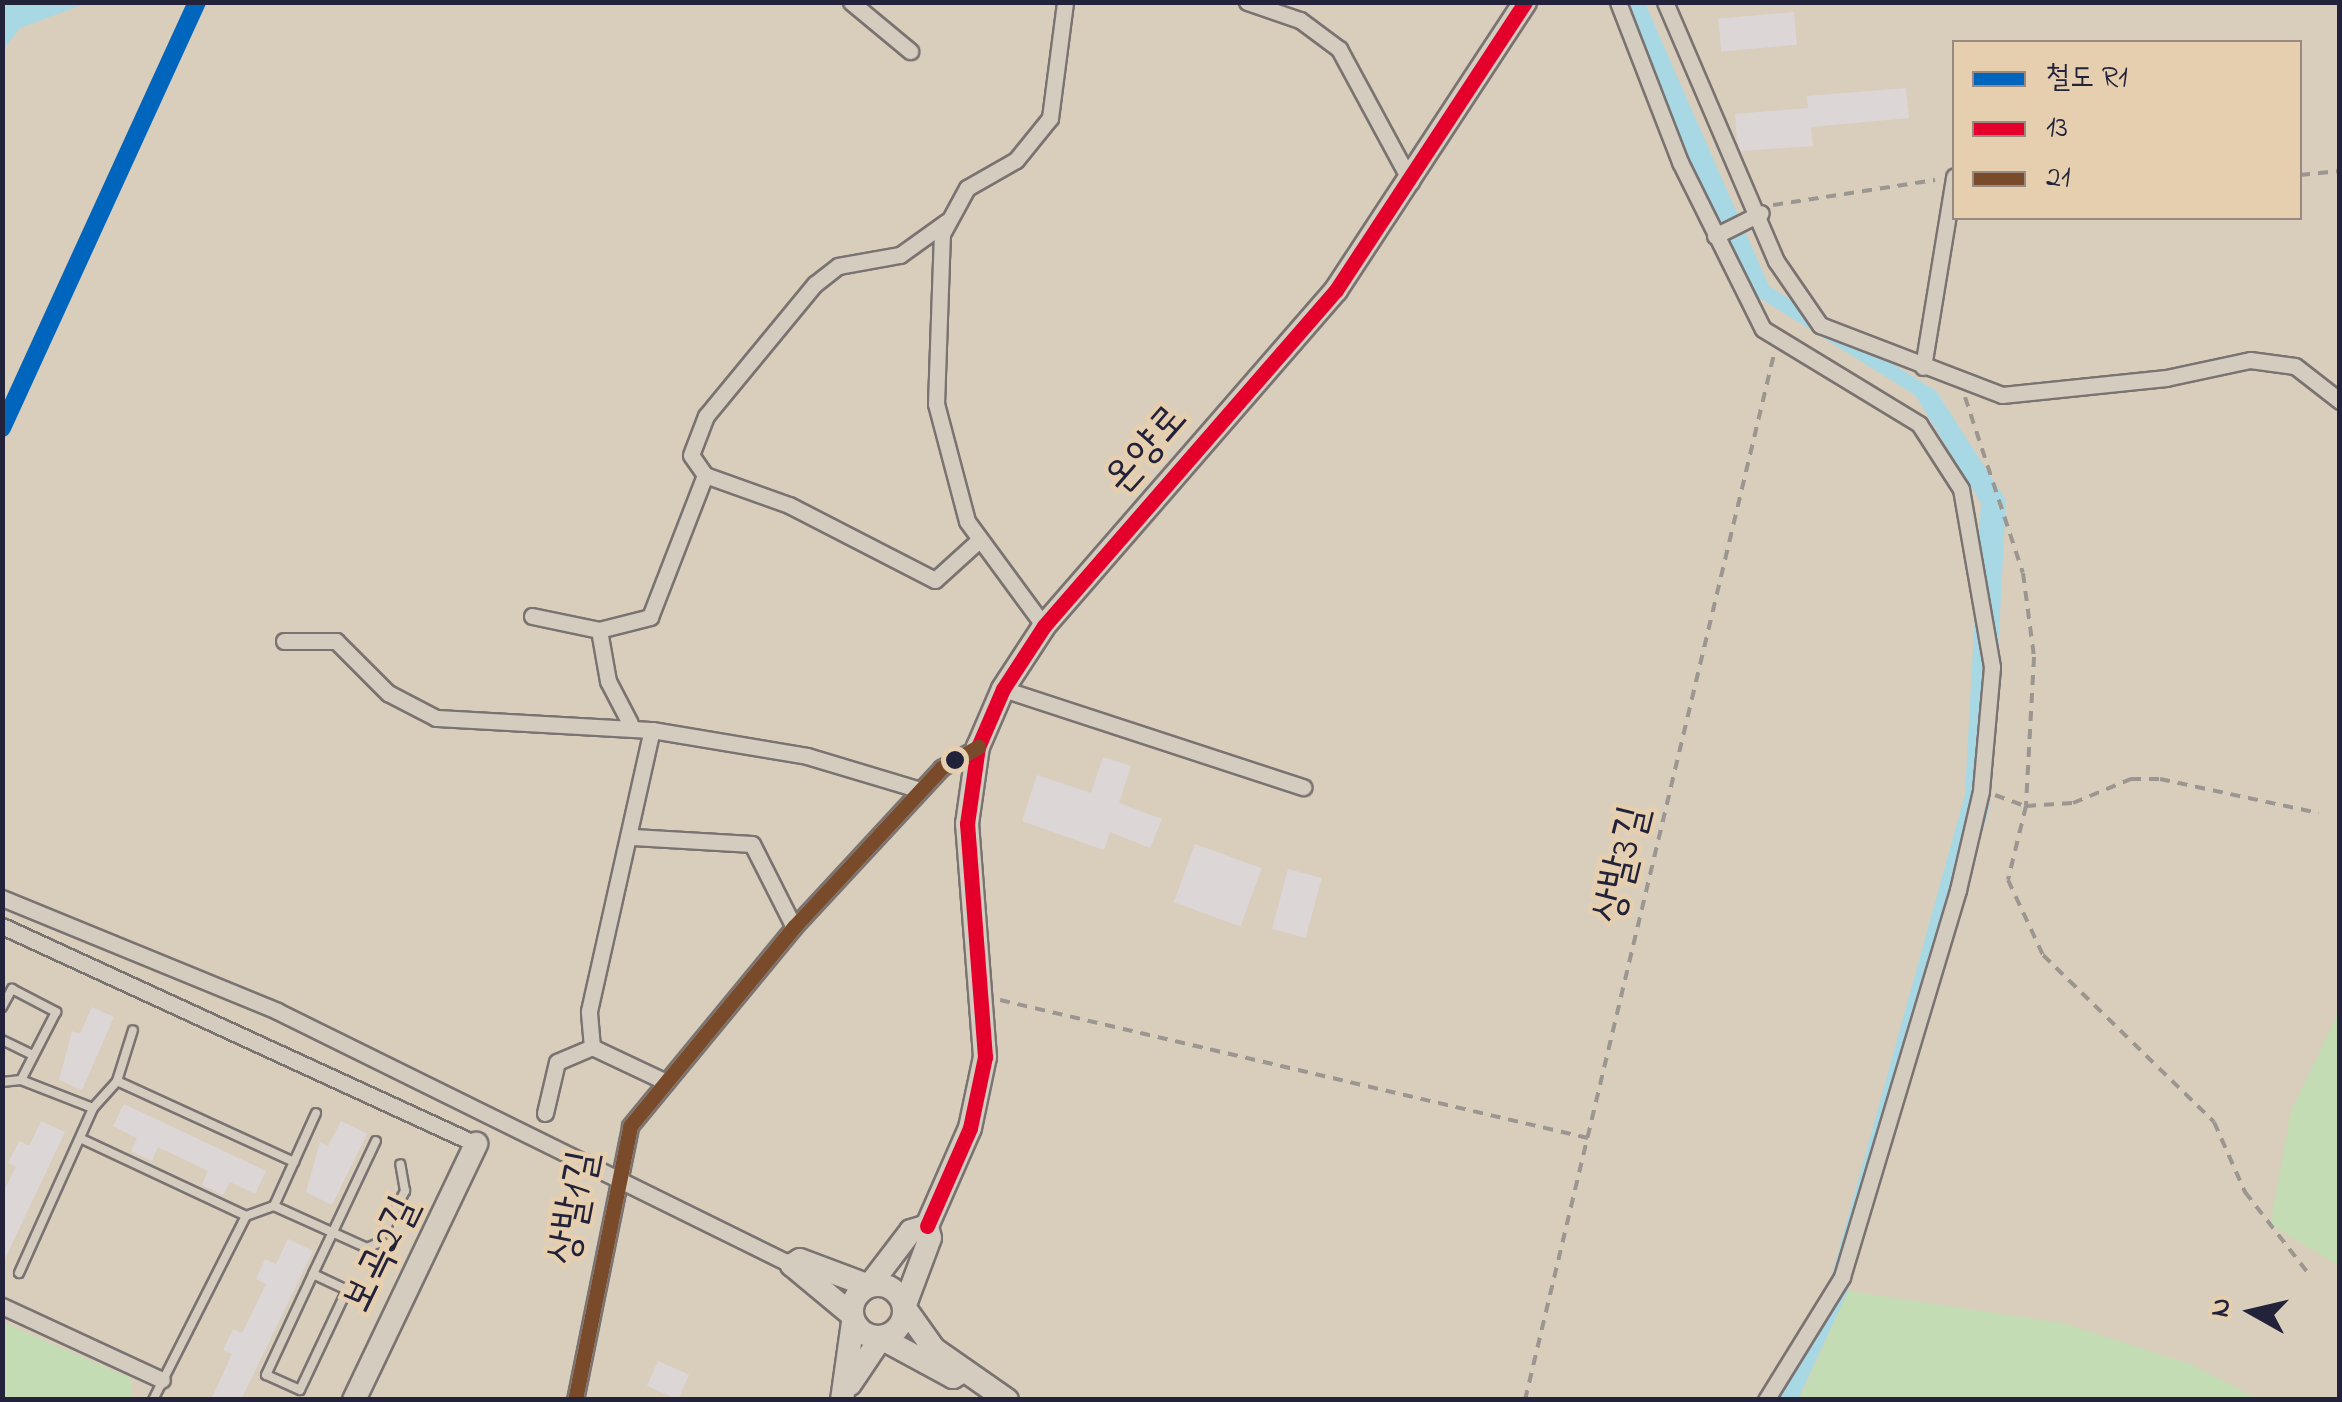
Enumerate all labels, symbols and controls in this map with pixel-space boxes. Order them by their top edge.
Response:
legend [1952,40,2302,220]
text: 철도 R1 [2046,57,2128,101]
text: 13 [2046,107,2068,151]
text: 21 [2046,157,2070,201]
street label: 온양로 [1095,395,1199,505]
unlabelled marker [945,750,965,770]
street label: 상발3길 [1584,801,1662,929]
street label: 상발1길 [539,1147,611,1269]
street label: 보곡2길 [333,1189,431,1321]
north arrow [2202,1262,2302,1362]
text: N [2200,1296,2243,1320]

